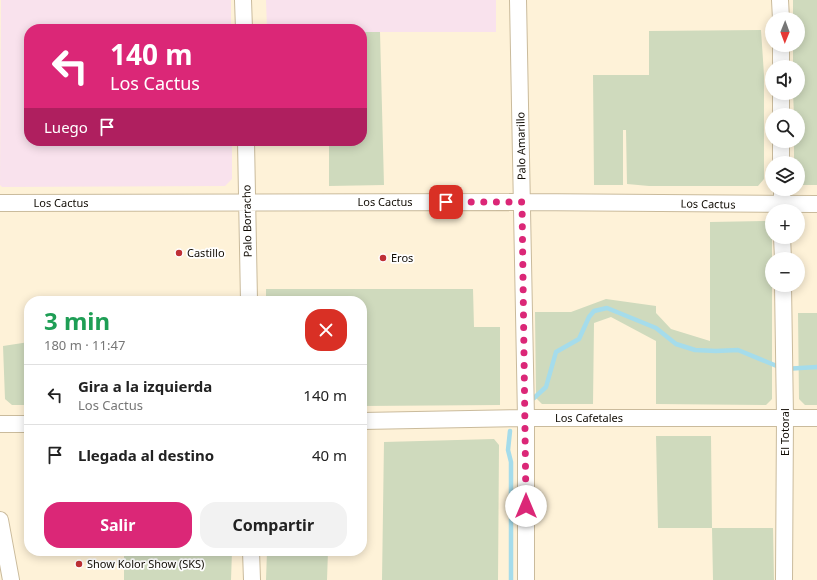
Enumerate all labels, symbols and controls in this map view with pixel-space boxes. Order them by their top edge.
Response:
north arrow [765,12,805,52]
map controls [765,12,805,292]
text: 140 m [110,35,193,73]
icon: left [44,40,96,92]
button: sound [765,60,805,100]
text: Los Cactus [110,71,200,95]
button: search [765,108,805,148]
street label: Palo Amarillo [512,111,529,180]
icon: arrive [96,116,118,138]
text: Luego [44,117,88,137]
button: layers [765,156,805,196]
street label: Palo Borracho [238,184,255,258]
pin [429,185,463,219]
icon: arrive [435,191,457,213]
street label: Los Cactus [358,194,413,209]
street label: Los Cactus [34,195,89,210]
street label: Los Cactus [680,196,736,211]
button: + [765,204,805,244]
place label: Castillo [187,245,225,260]
marker: Castillo [174,248,184,258]
place label: Eros [391,250,413,265]
button: − [765,252,805,292]
marker: Eros [378,253,388,263]
text: 3 min [44,304,110,337]
button: close [305,309,347,351]
text: 180 m · 11:47 [44,336,125,354]
text: Gira a la izquierda [78,376,212,396]
icon: left [44,384,66,406]
text: 140 m [303,385,347,405]
text: Los Cactus [78,396,143,414]
street label: El Totoral [777,408,792,456]
street label: Los Cafetales [555,410,623,425]
icon: arrive [44,444,66,466]
text: Llegada al destino [78,445,214,465]
text: 40 m [312,445,347,465]
position arrow [505,485,547,527]
button: Salir [44,502,192,548]
button: Compartir [200,502,347,548]
place label: Show Kolor Show (SKS) [87,556,204,571]
marker: Show Kolor Show (SKS) [74,559,84,569]

